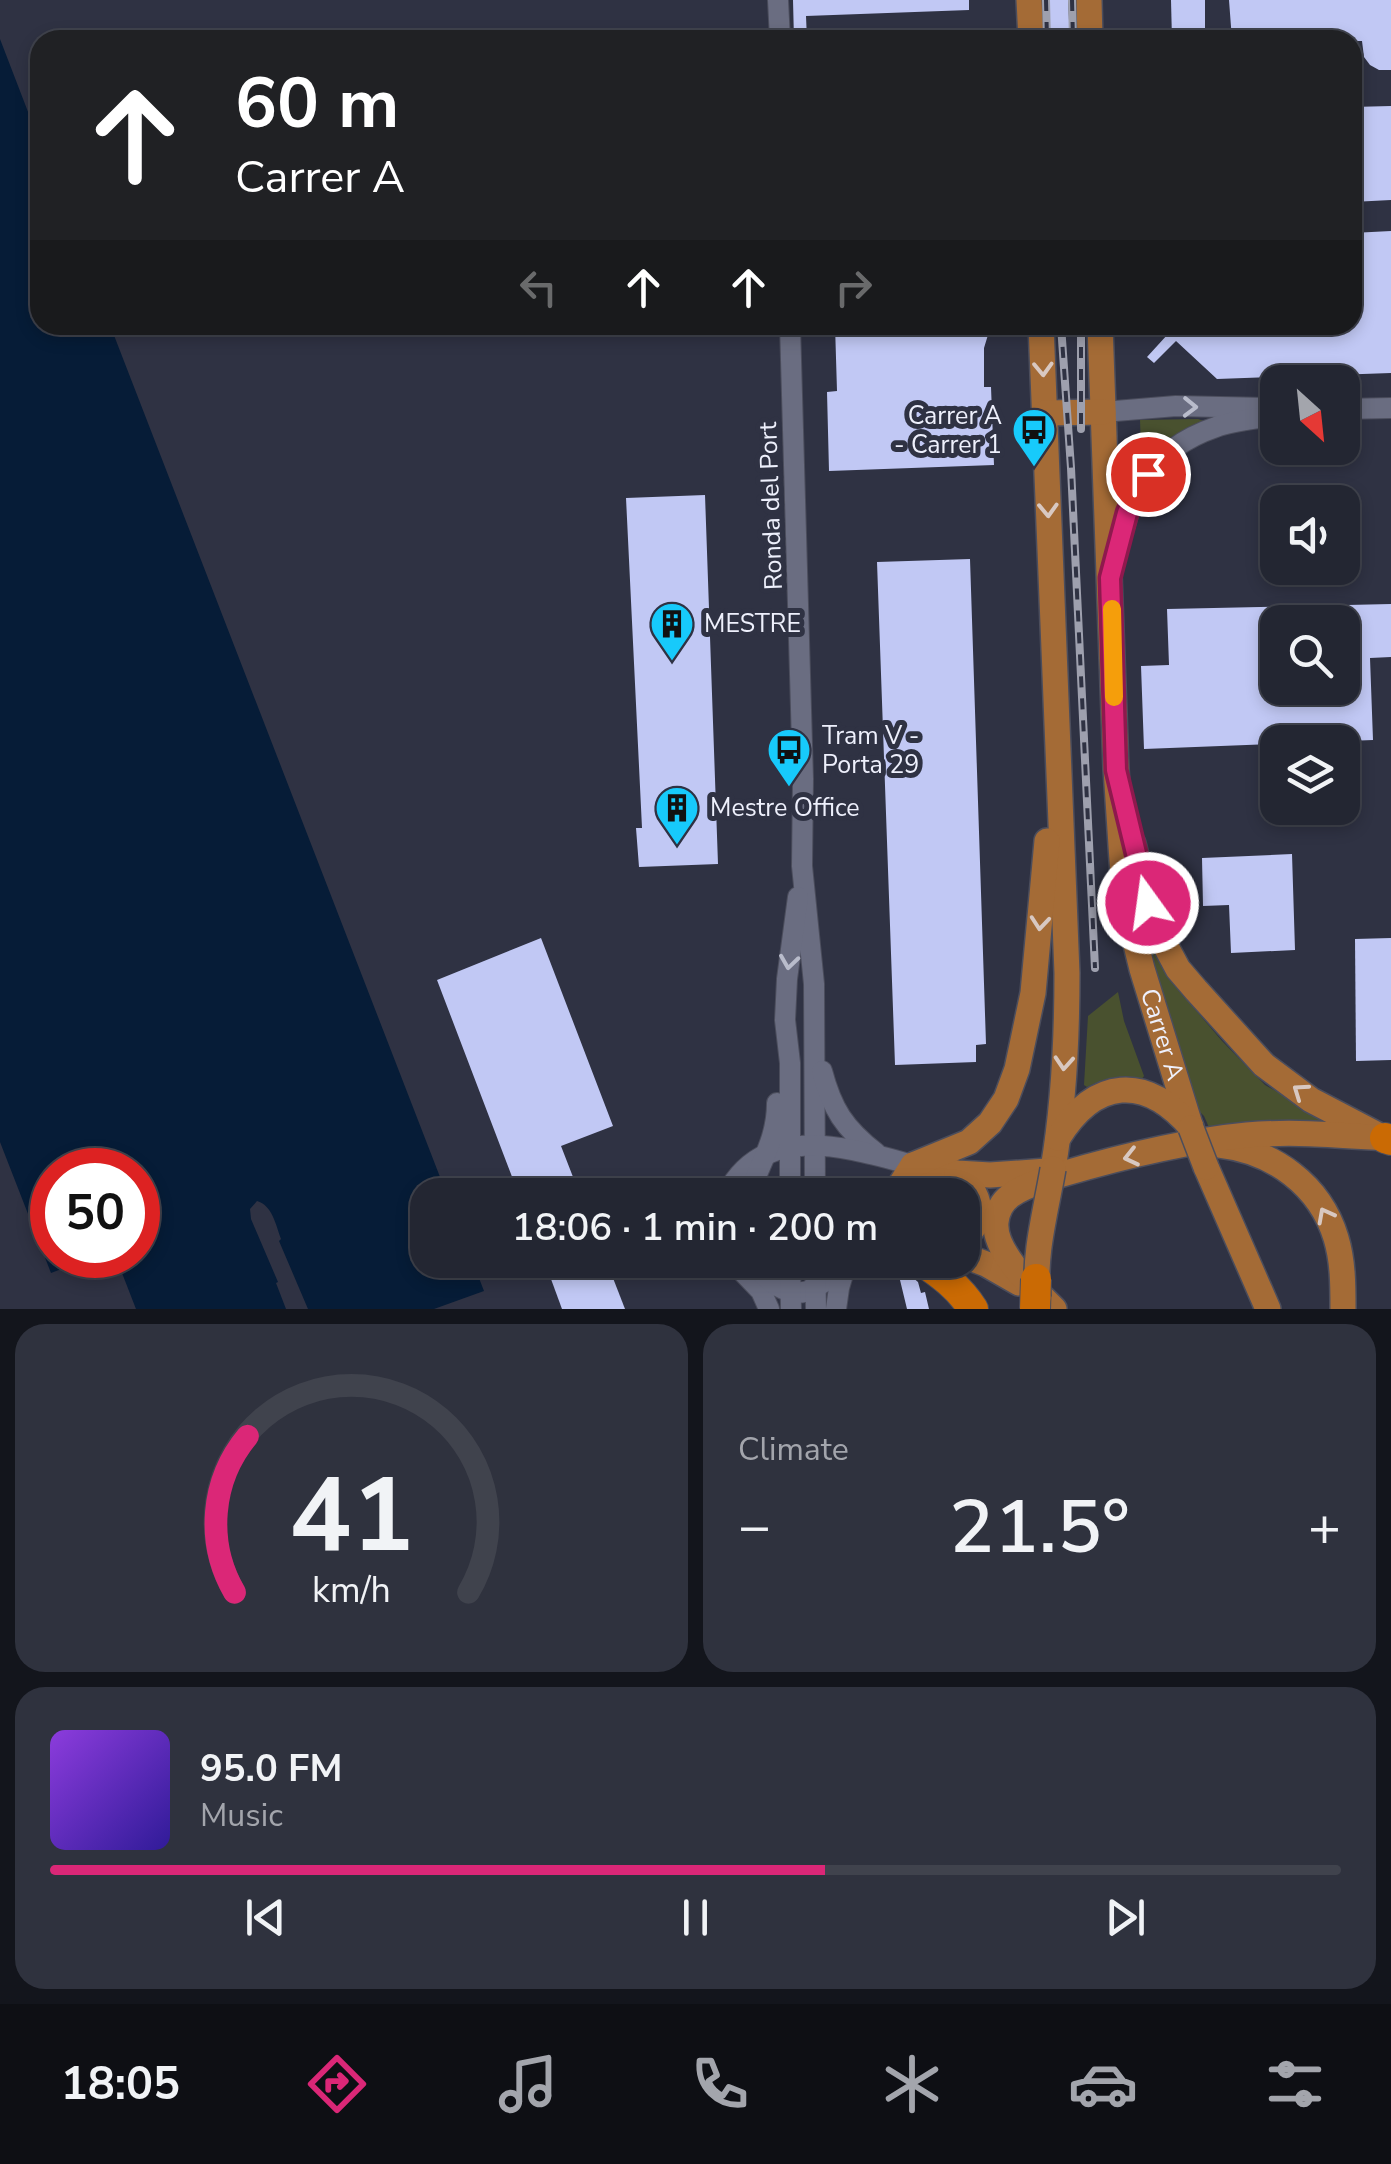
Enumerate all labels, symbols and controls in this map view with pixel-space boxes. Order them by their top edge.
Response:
text: 60 m [235,56,399,152]
icon: ahead [70,70,200,200]
text: Carrer A [235,147,405,208]
icon: left [511,260,566,315]
icon: ahead [616,260,671,315]
icon: ahead [721,260,776,315]
icon: right [826,260,881,315]
one-way arrow [1032,361,1053,377]
north arrow [1260,365,1360,465]
map controls [1260,365,1360,825]
one-way arrow [1184,396,1199,418]
place label: Carrer A - Carrer 1 [894,399,1002,462]
bus stop icon: Carrer A - Carrer 1 [1011,407,1057,468]
street label: Ronda del Port [751,421,791,591]
pin [1106,432,1191,517]
icon: arrive [1121,447,1176,502]
button: sound [1260,485,1360,585]
one-way arrow [1037,503,1058,519]
building icon: MESTRE [649,601,695,662]
button: search [1260,605,1360,705]
place label: MESTRE [704,607,801,641]
place label: Tram V - Porta 29 [822,719,919,782]
button: layers [1260,725,1360,825]
bus stop icon: Tram V - Porta 29 [766,727,812,788]
building icon: Mestre Office [654,785,700,846]
place label: Mestre Office [710,791,860,825]
position arrow [1096,851,1200,955]
one-way arrow [1029,916,1051,932]
one-way arrow [779,955,800,971]
street label: Carrer A [1132,984,1192,1085]
one-way arrow [1053,1056,1075,1072]
one-way arrow [1293,1085,1311,1103]
one-way arrow [1122,1145,1139,1166]
speed limit sign: 50 [30,1148,160,1278]
text: 18:06 · 1 min · 200 m [512,1202,878,1253]
one-way arrow [1318,1207,1337,1225]
text: Climate [738,1428,849,1471]
text: 41 [289,1445,414,1587]
text: 21.5° [949,1476,1130,1578]
text: − [738,1489,771,1564]
text: + [1308,1489,1341,1564]
text: km/h [312,1566,391,1615]
text: 95.0 FM [200,1743,342,1794]
text: Music [200,1794,283,1837]
icon: previous [238,1890,293,1945]
icon: pause [668,1890,723,1945]
icon: next [1098,1890,1153,1945]
icon: directions [302,2049,372,2119]
icon: music [493,2049,563,2119]
icon: phone [685,2049,755,2119]
icon: climate [877,2049,947,2119]
icon: car [1068,2049,1138,2119]
icon: filters [1260,2049,1330,2119]
text: 18:05 [61,2054,180,2115]

